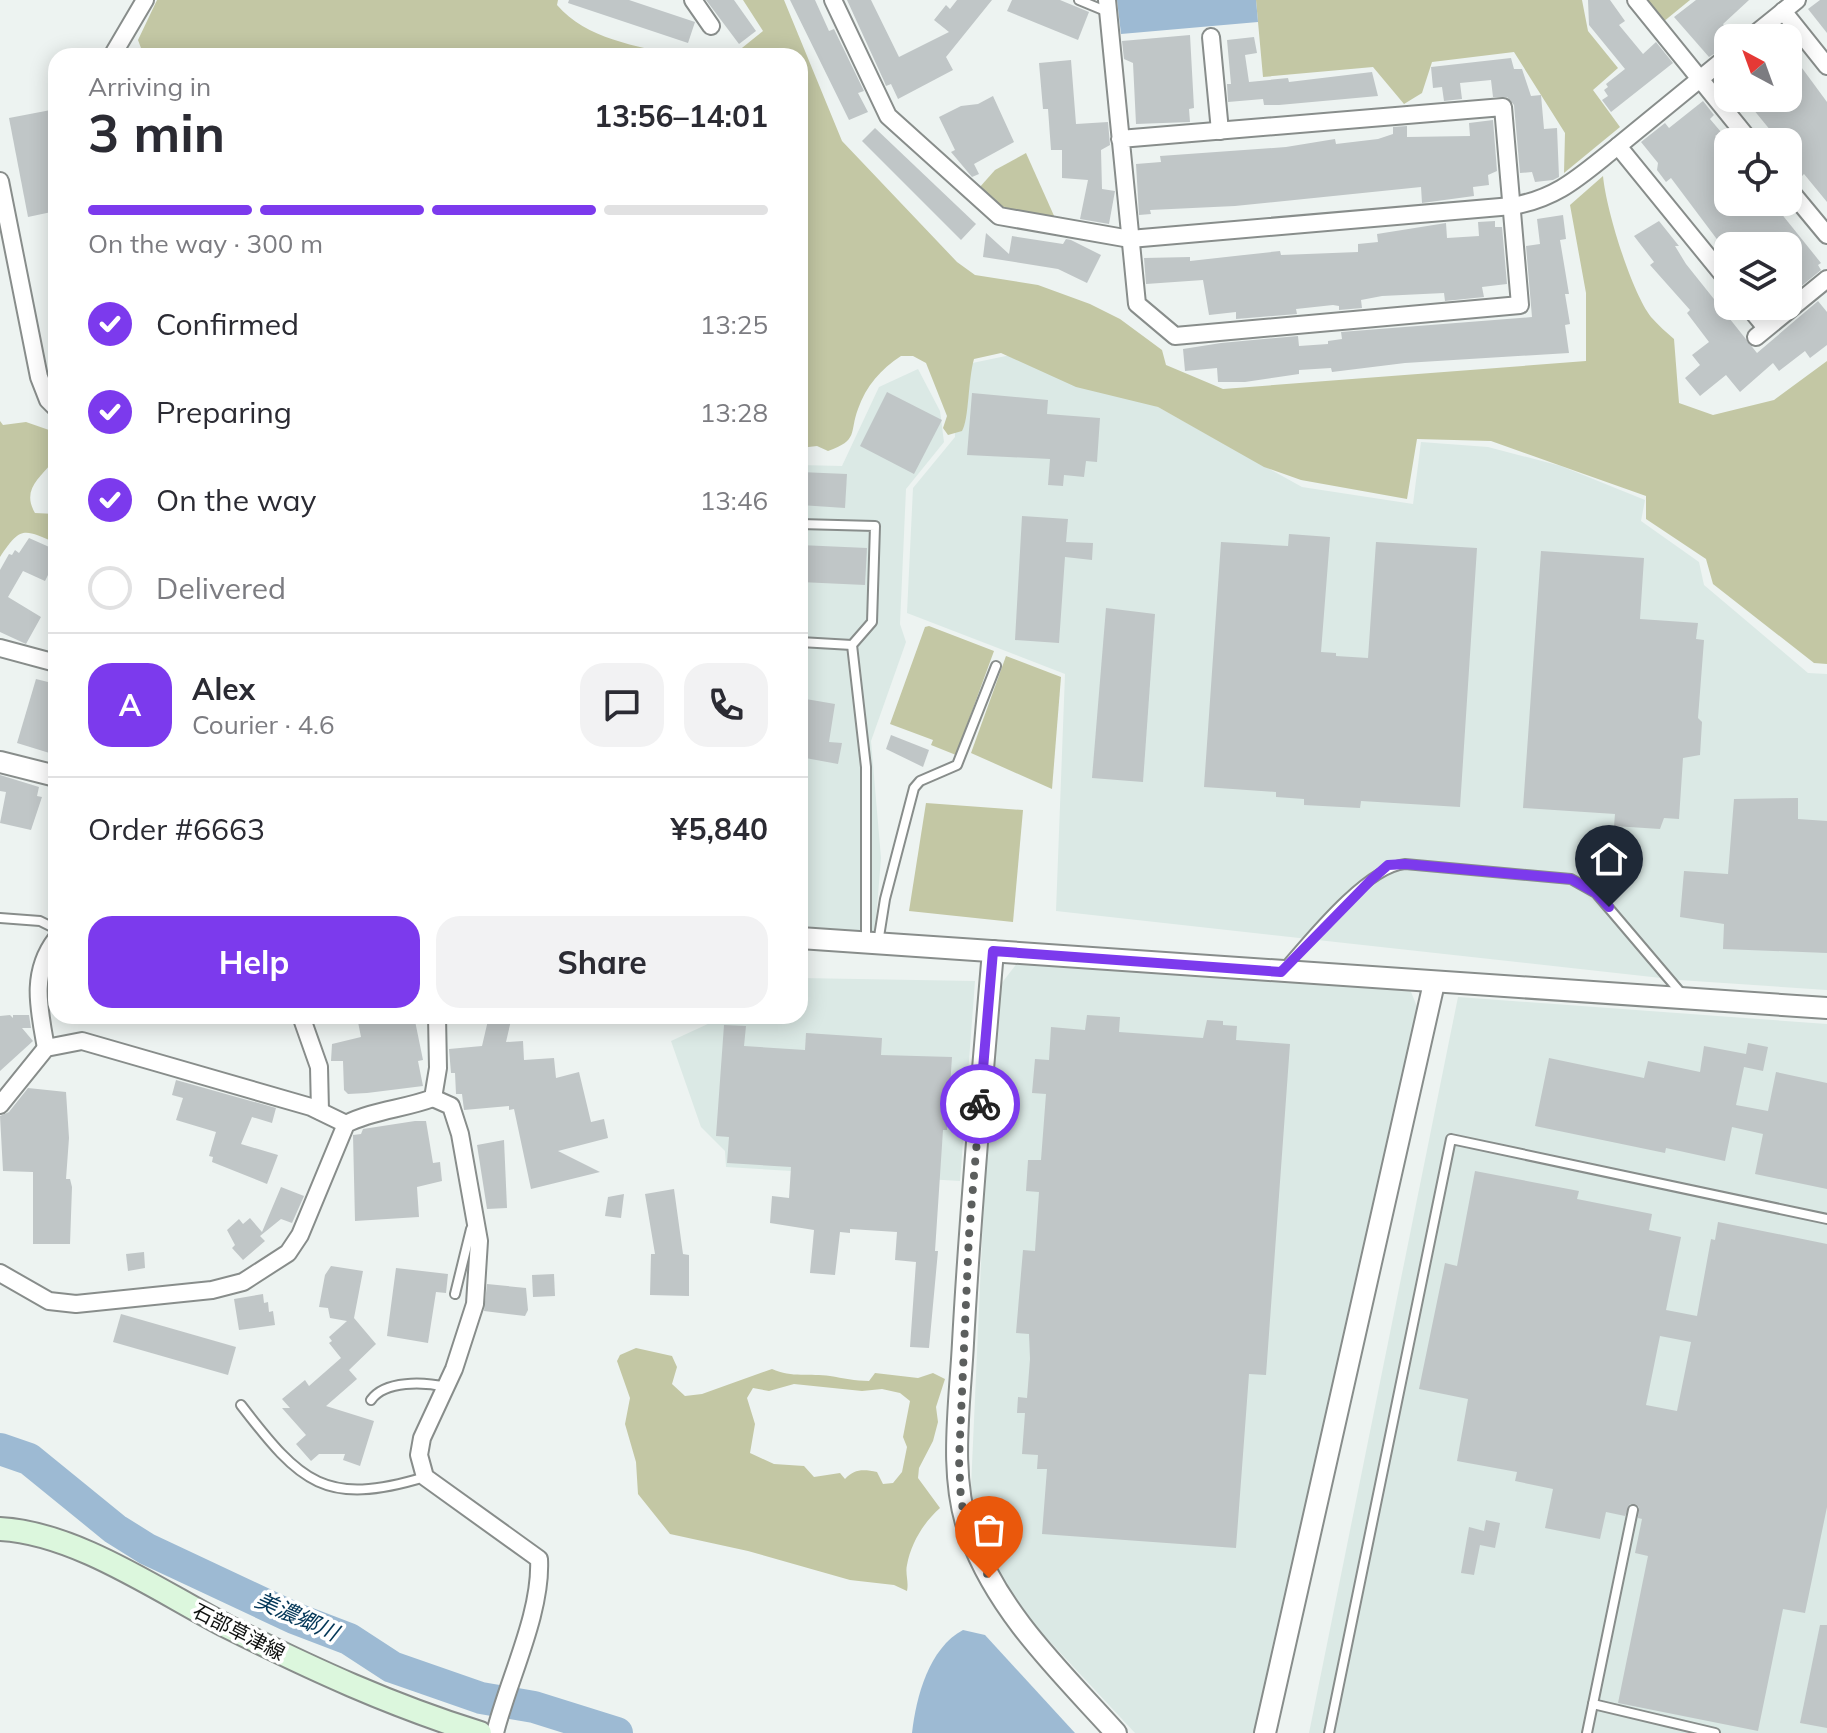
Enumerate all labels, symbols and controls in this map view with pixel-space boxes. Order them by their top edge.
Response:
north arrow [1714,24,1802,112]
map controls [1714,24,1802,320]
text: Arriving in [88,70,211,103]
text: 13:56–14:01 [594,97,768,135]
text: 3 min [88,100,225,165]
button: locate [1714,128,1802,216]
text: On the way · 300 m [88,227,323,260]
button: layers [1714,232,1802,320]
icon: check [88,302,132,346]
text: Confirmed [156,305,299,343]
text: 13:25 [700,308,768,341]
icon: check [88,390,132,434]
text: Preparing [156,393,292,431]
text: 13:28 [700,396,768,429]
icon: check [88,478,132,522]
text: On the way [156,481,316,519]
text: 13:46 [700,484,768,517]
text: Delivered [156,569,286,607]
button: chat [580,663,664,747]
button: phone [684,663,768,747]
text: Alex [192,670,255,708]
text: A [119,686,141,724]
text: Courier · 4.6 [192,708,335,741]
text: Order #6663 [88,810,265,848]
text: ¥5,840 [671,810,768,848]
pin [1575,825,1643,907]
icon: home [1587,837,1631,881]
button: Help [88,916,420,1008]
button: Share [436,916,768,1008]
courier [940,1064,1020,1144]
icon: bike [958,1082,1002,1126]
pin [955,1496,1023,1578]
icon: bag [967,1508,1011,1552]
water label: 美濃郷川 [251,1585,345,1647]
street label: 石部草津線 [189,1598,289,1665]

